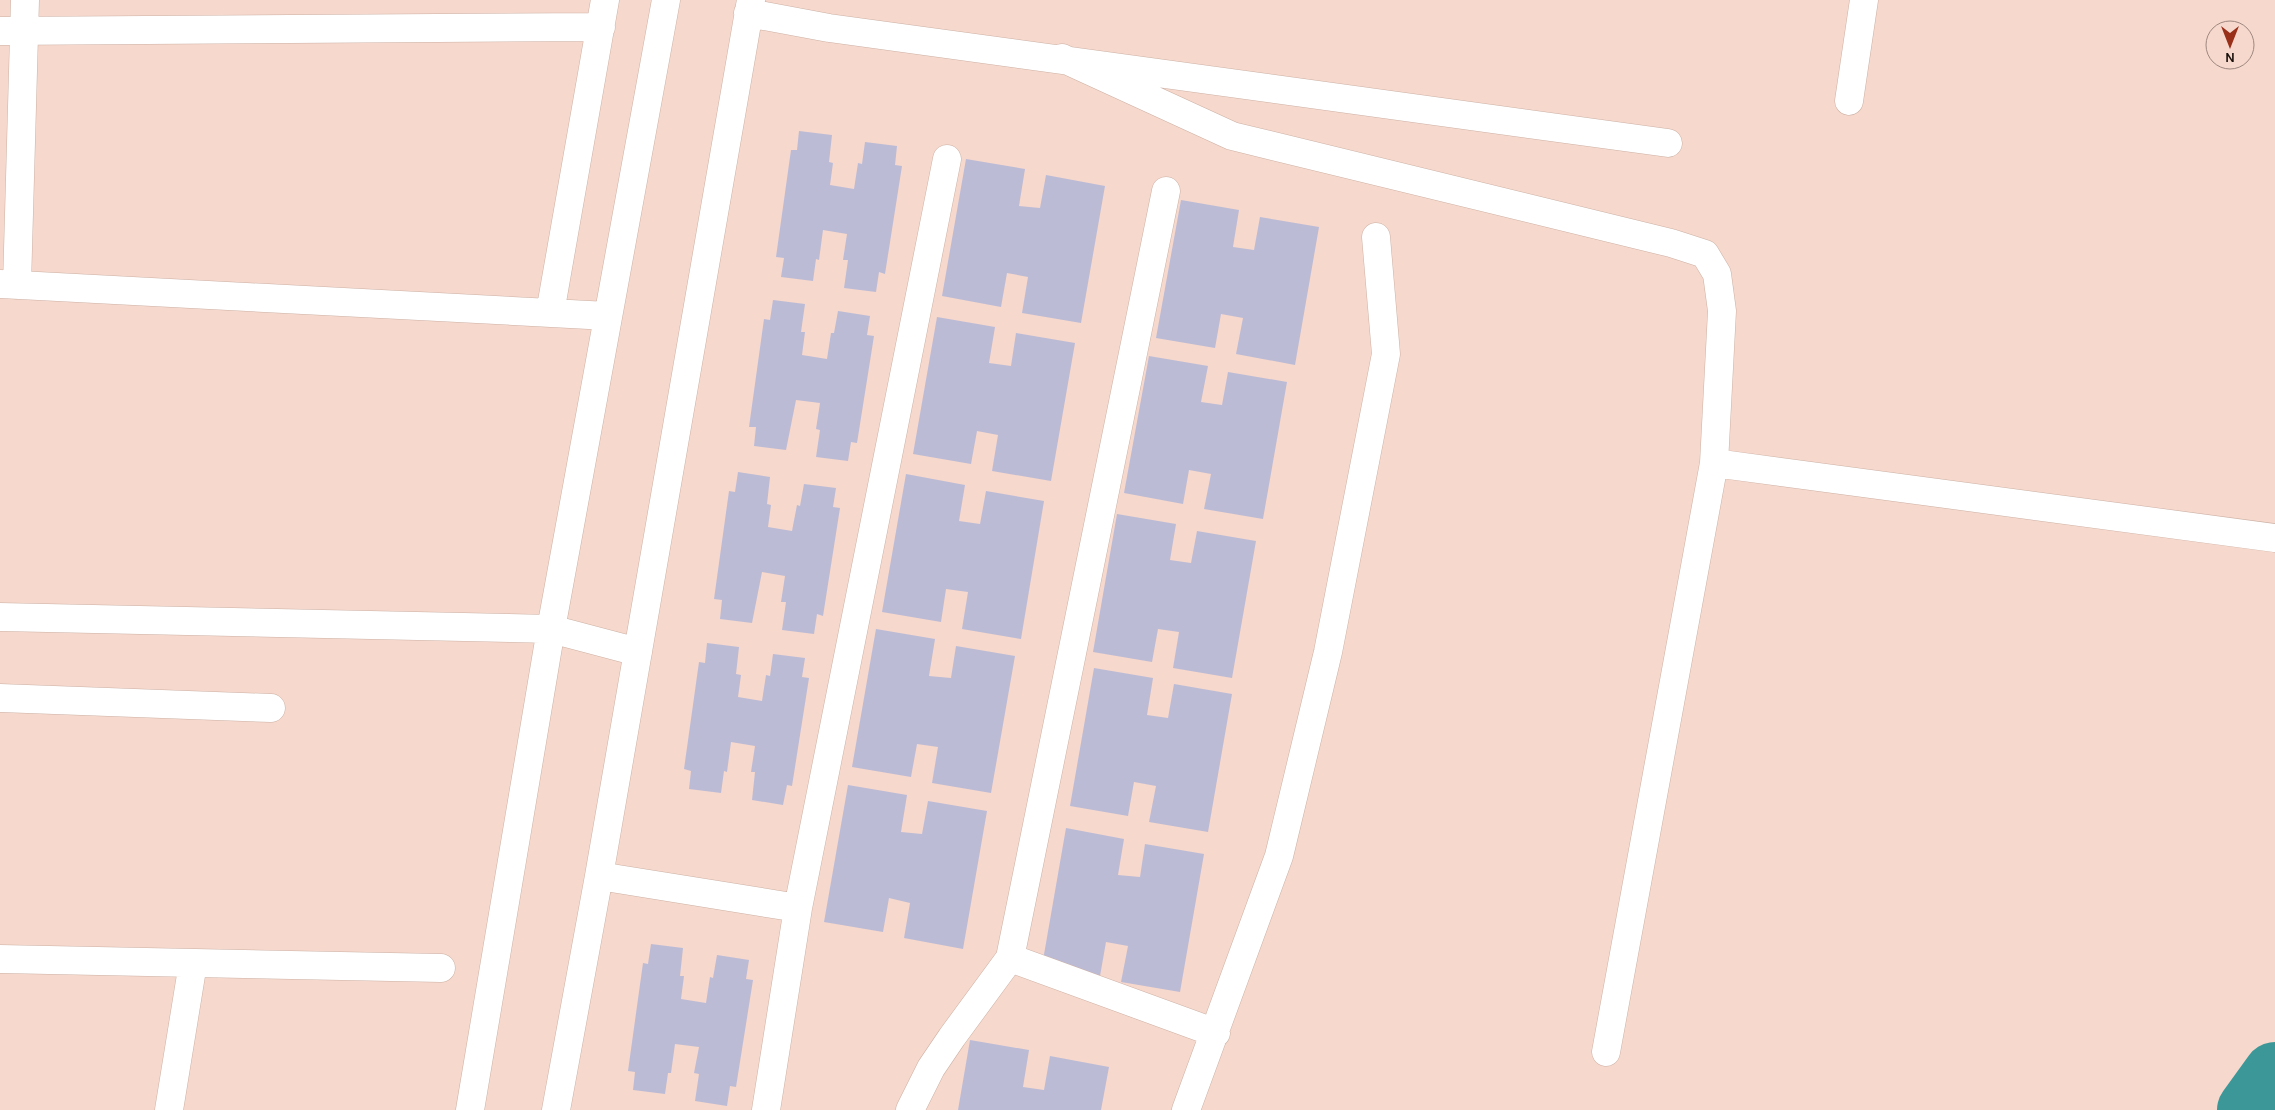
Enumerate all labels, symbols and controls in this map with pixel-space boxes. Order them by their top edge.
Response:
north arrow [2205,20,2255,70]
text: N [2225,49,2235,66]

